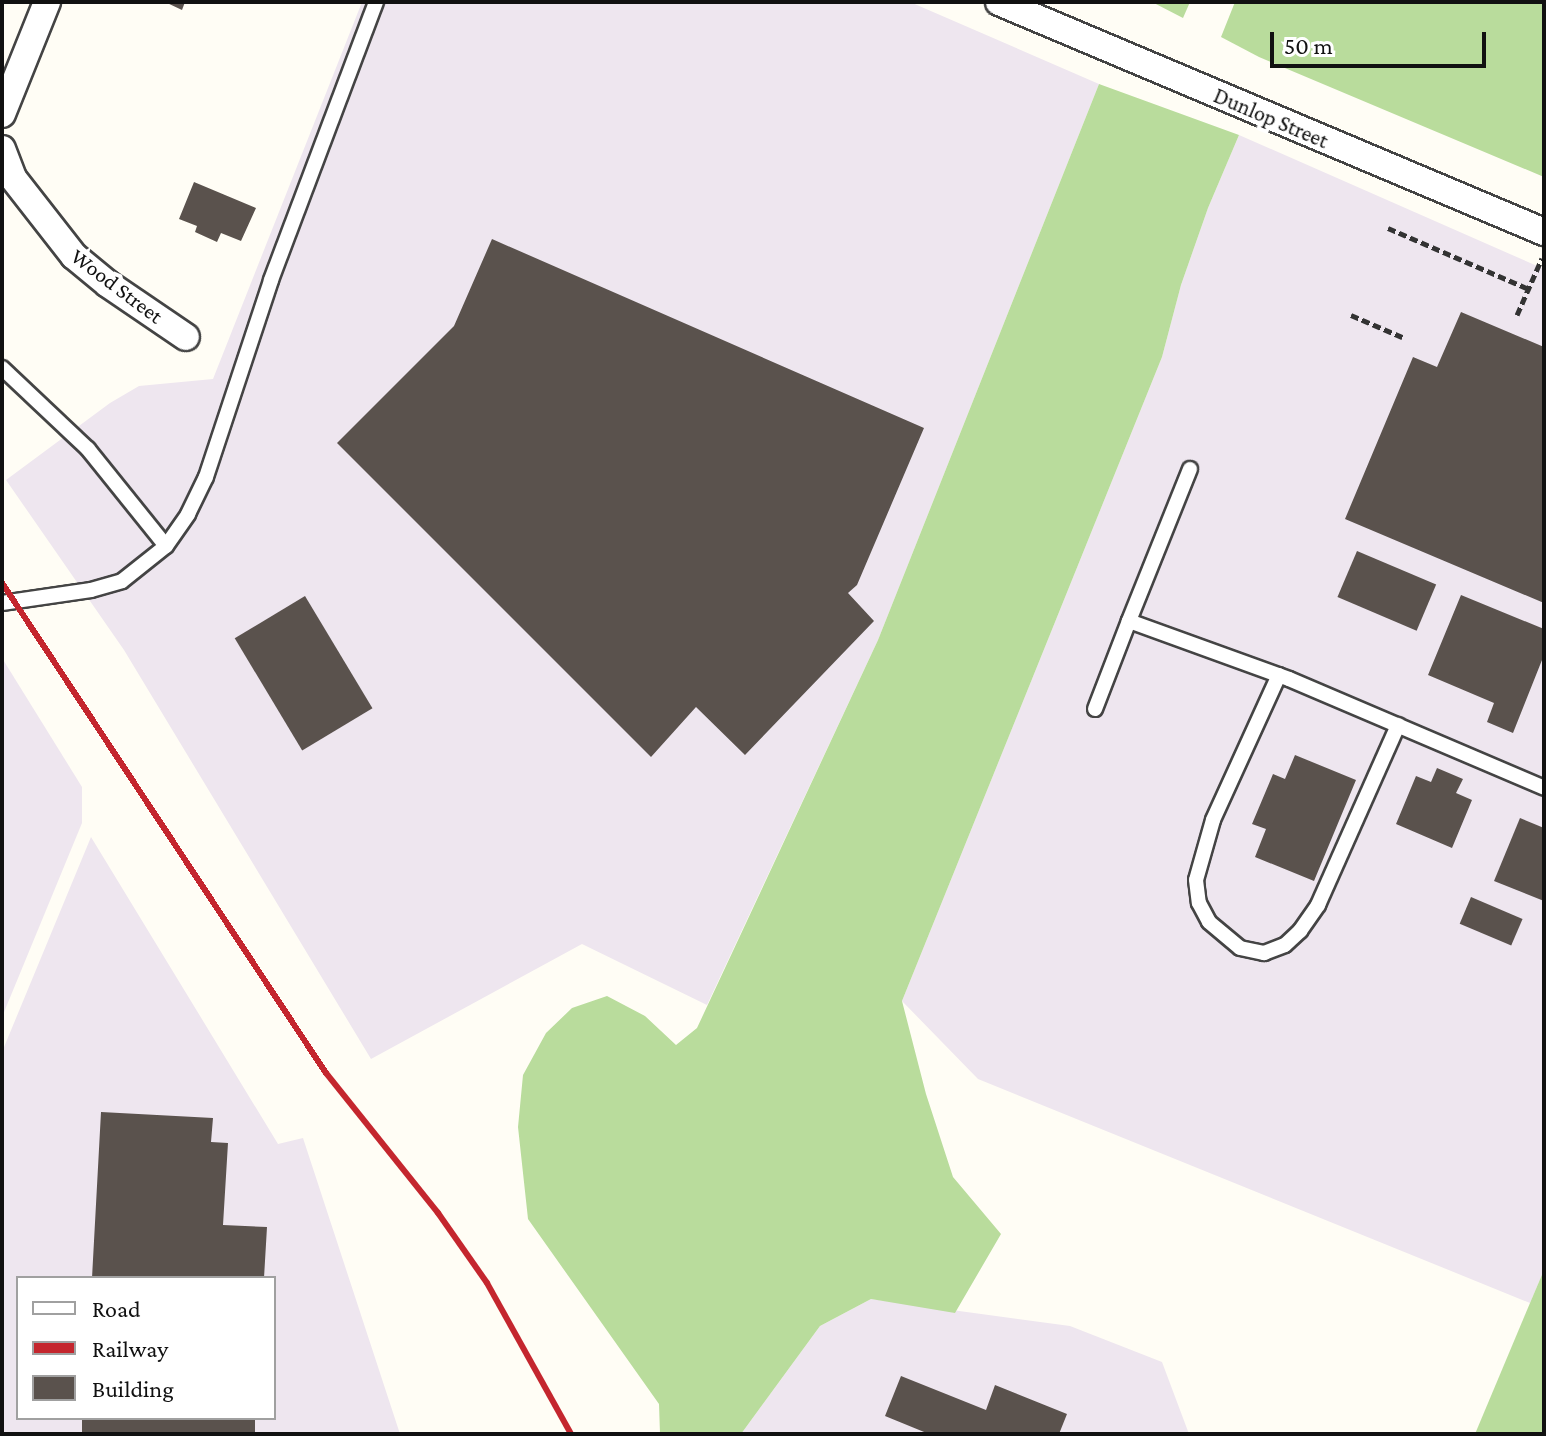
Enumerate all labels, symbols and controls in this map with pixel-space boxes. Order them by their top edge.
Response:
scale bar [1274,16,1490,66]
text: 50 m [1284,32,1333,59]
street label: Dunlop Street [1210,82,1332,154]
street label: Wood Street [66,243,168,329]
legend [16,1276,276,1420]
text: Road [92,1295,141,1322]
text: Railway [92,1335,168,1362]
text: Building [92,1375,174,1402]

